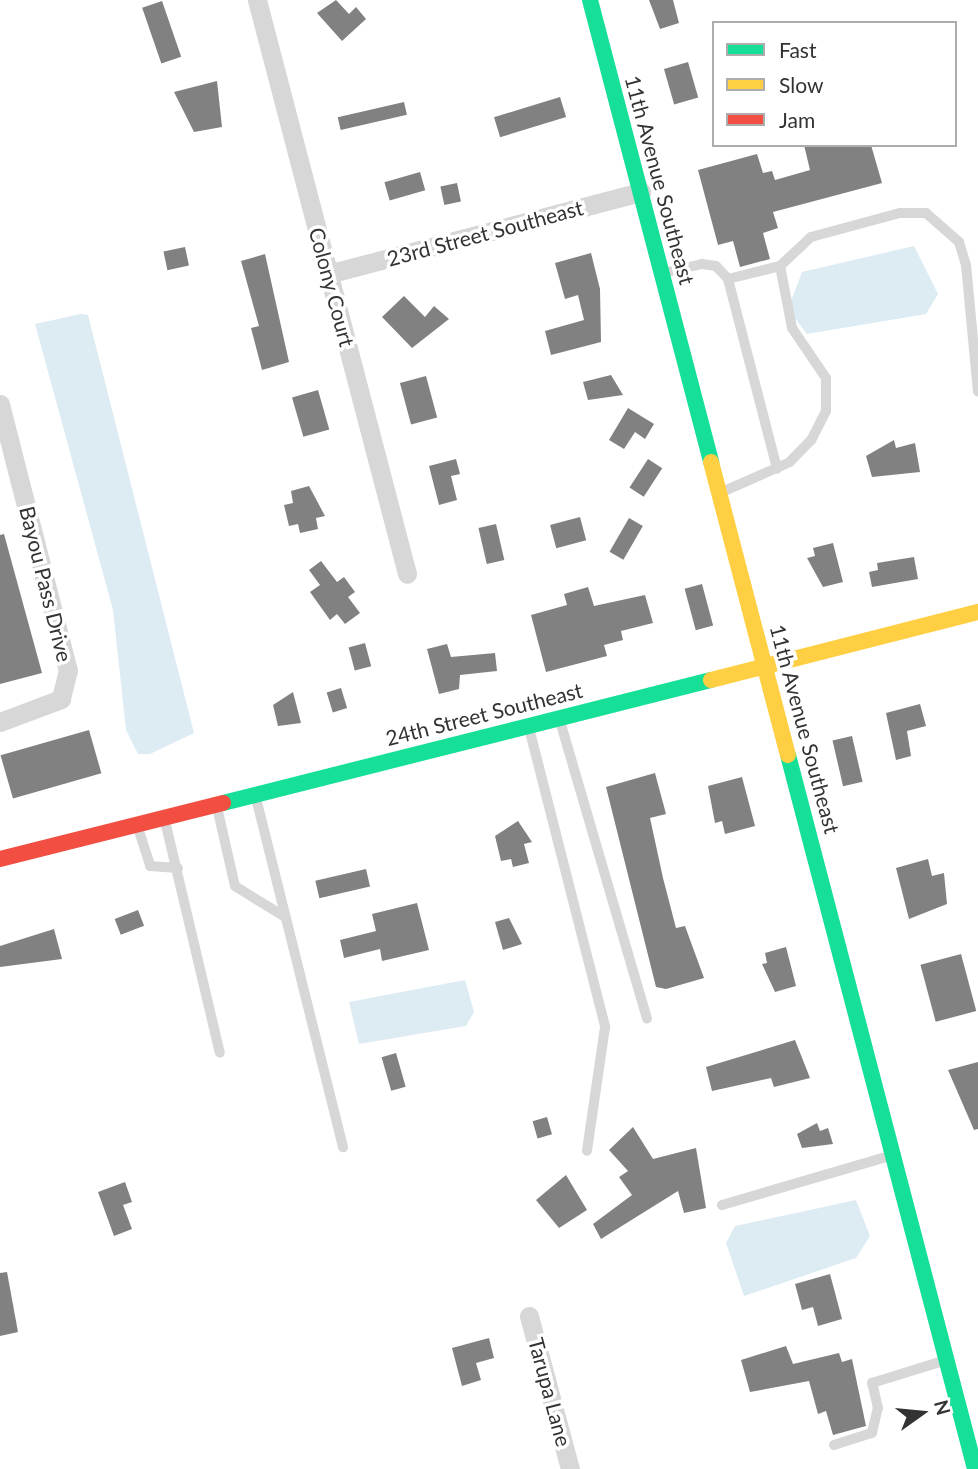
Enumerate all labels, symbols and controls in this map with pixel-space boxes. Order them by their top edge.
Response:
legend [712,21,957,147]
text: Fast [779,37,816,62]
street label: 11th Avenue Southeast [620,72,700,288]
text: Slow [779,72,823,97]
text: Jam [779,107,815,132]
street label: 23rd Street Southeast [384,195,586,271]
street label: Colony Court [304,224,360,350]
street label: Bayou Pass Drive [14,504,78,664]
street label: 11th Avenue Southeast [765,621,845,837]
street label: 24th Street Southeast [383,677,585,751]
street label: Tarupa Lane [523,1335,577,1449]
north arrow [887,1378,957,1448]
text: N [930,1397,956,1417]

